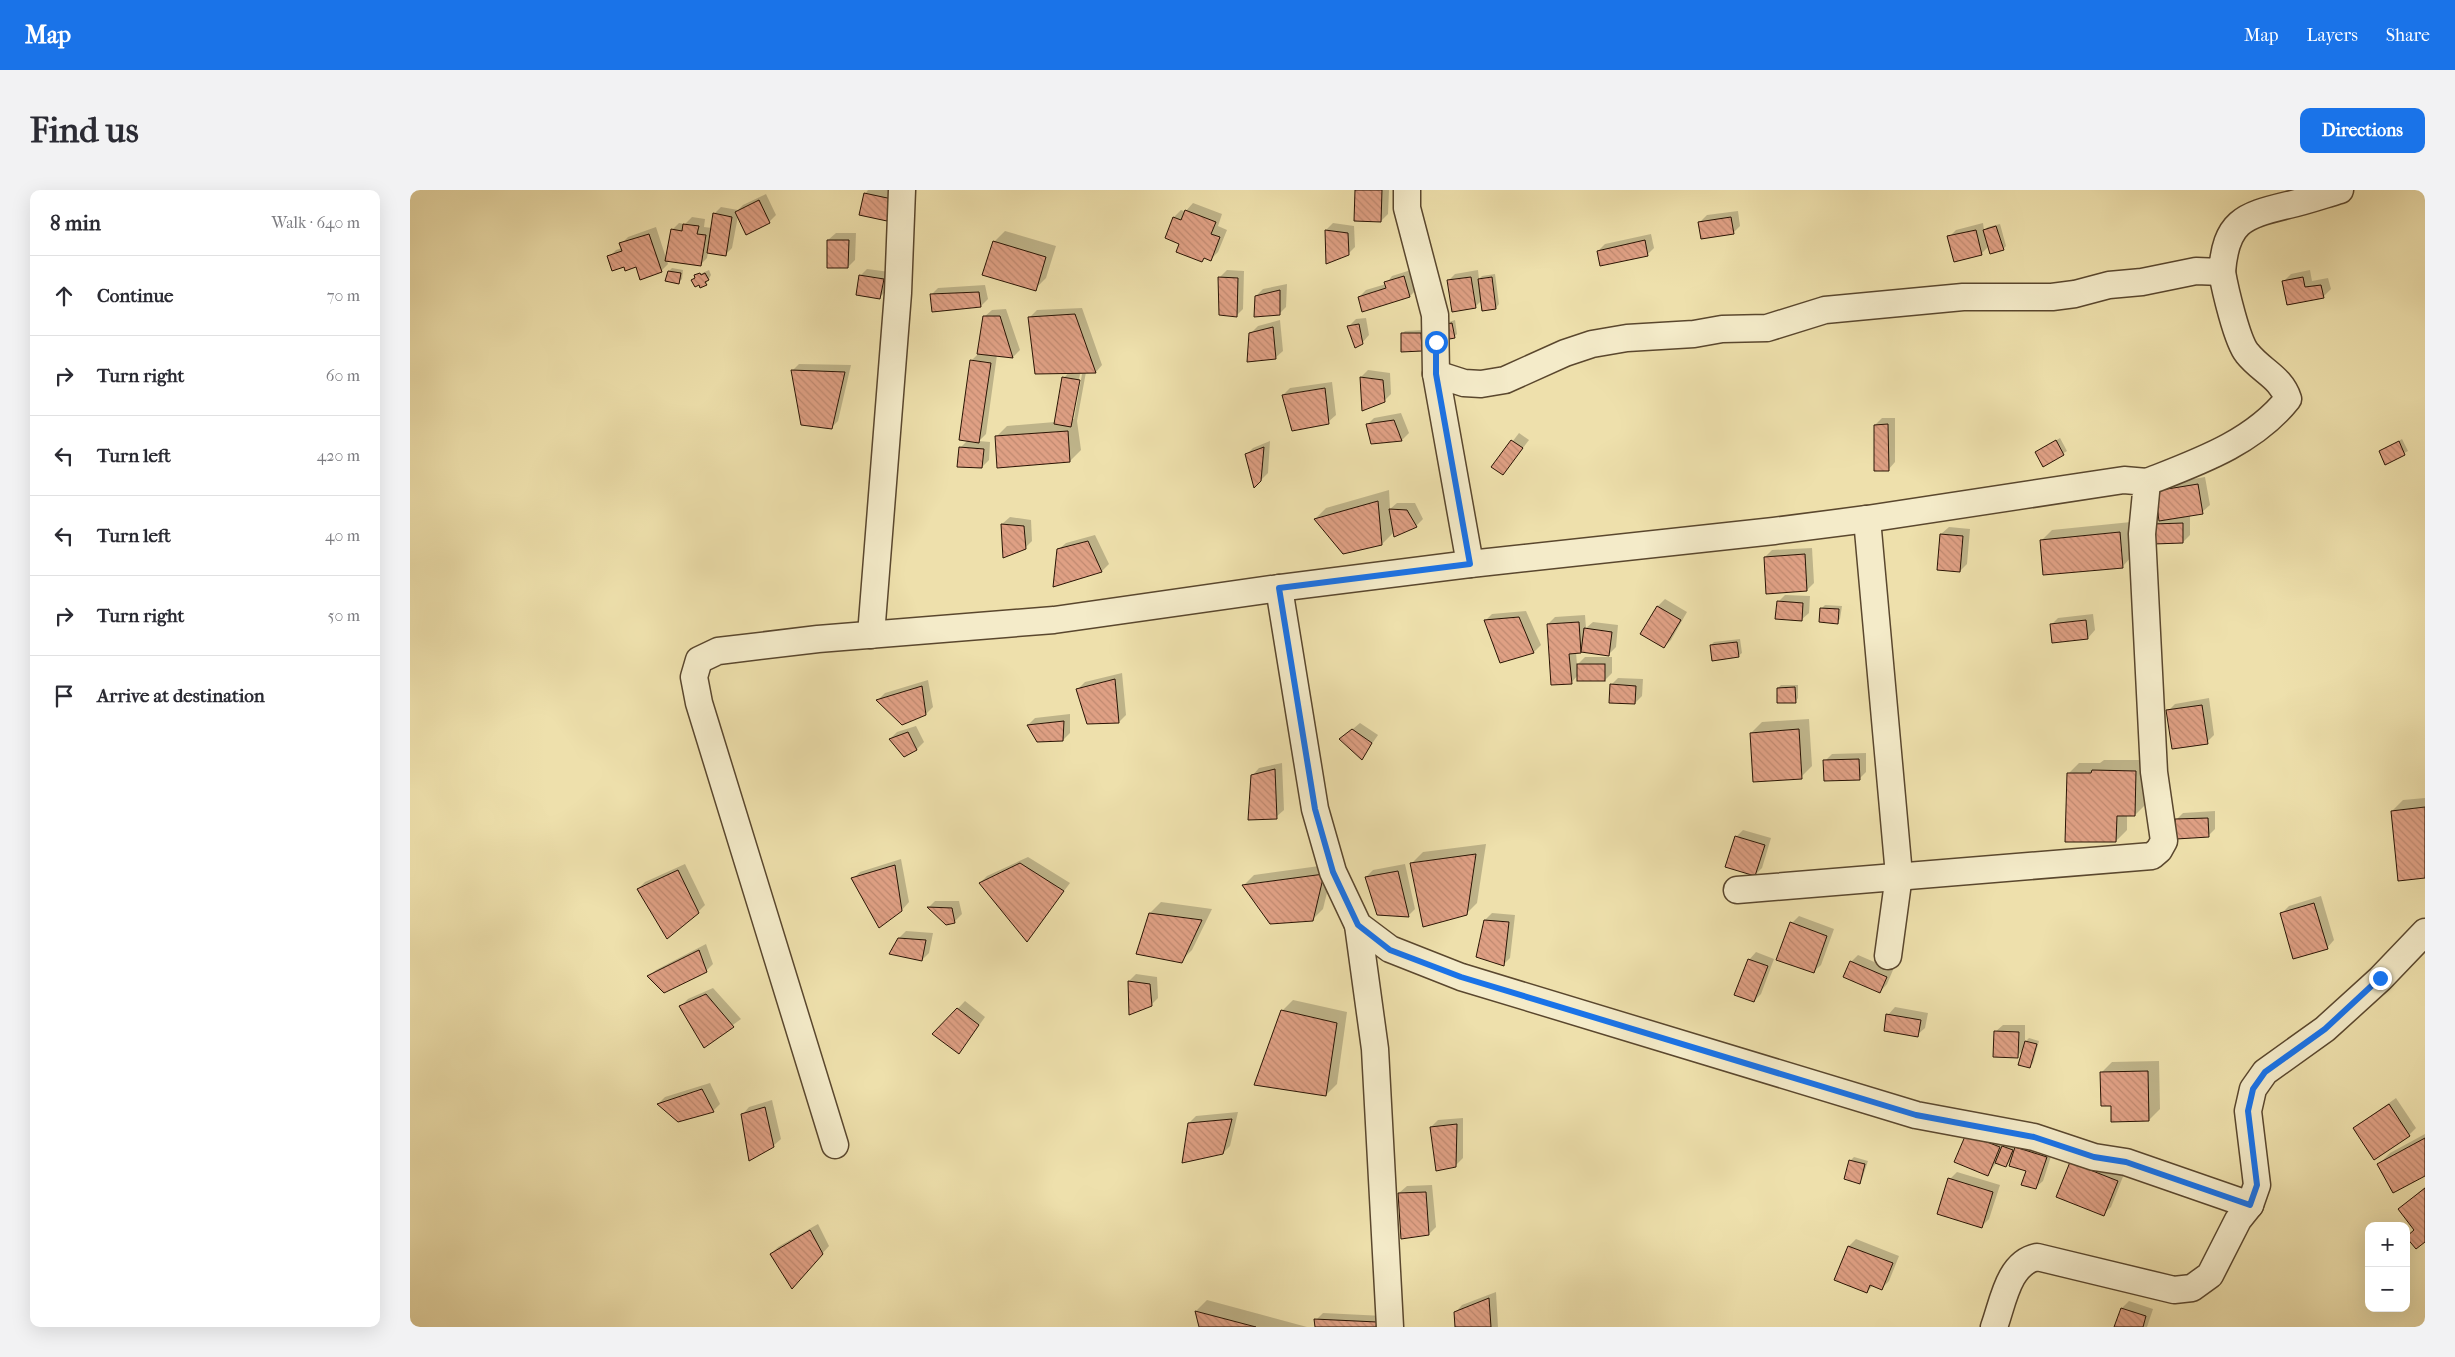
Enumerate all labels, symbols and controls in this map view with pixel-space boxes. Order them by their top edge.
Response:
text: Map [25,21,71,49]
text: Map [2244,25,2278,46]
text: Layers [2306,25,2358,46]
text: Share [2386,25,2430,46]
button: Directions [2300,108,2425,153]
text: Find us [30,110,139,151]
text: 8 min [50,211,101,235]
text: Walk · 640 m [272,213,360,232]
icon: ahead [50,282,78,310]
text: Continue [97,285,173,307]
text: 70 m [327,286,360,305]
route start [1425,331,1448,354]
icon: right [50,362,78,390]
text: Turn right [97,365,184,387]
text: 60 m [326,366,360,385]
icon: left [50,442,78,470]
text: Turn left [97,445,171,467]
text: 420 m [317,446,360,465]
icon: left [50,522,78,550]
text: Turn left [97,525,171,547]
text: 40 m [325,526,360,545]
icon: right [50,602,78,630]
text: Turn right [97,605,184,627]
text: 50 m [328,606,360,625]
icon: arrive [50,682,78,710]
text: Arrive at destination [97,685,265,707]
route end [2369,967,2392,990]
map controls [2365,1222,2410,1312]
button: + [2365,1222,2410,1267]
button: − [2365,1267,2410,1312]

